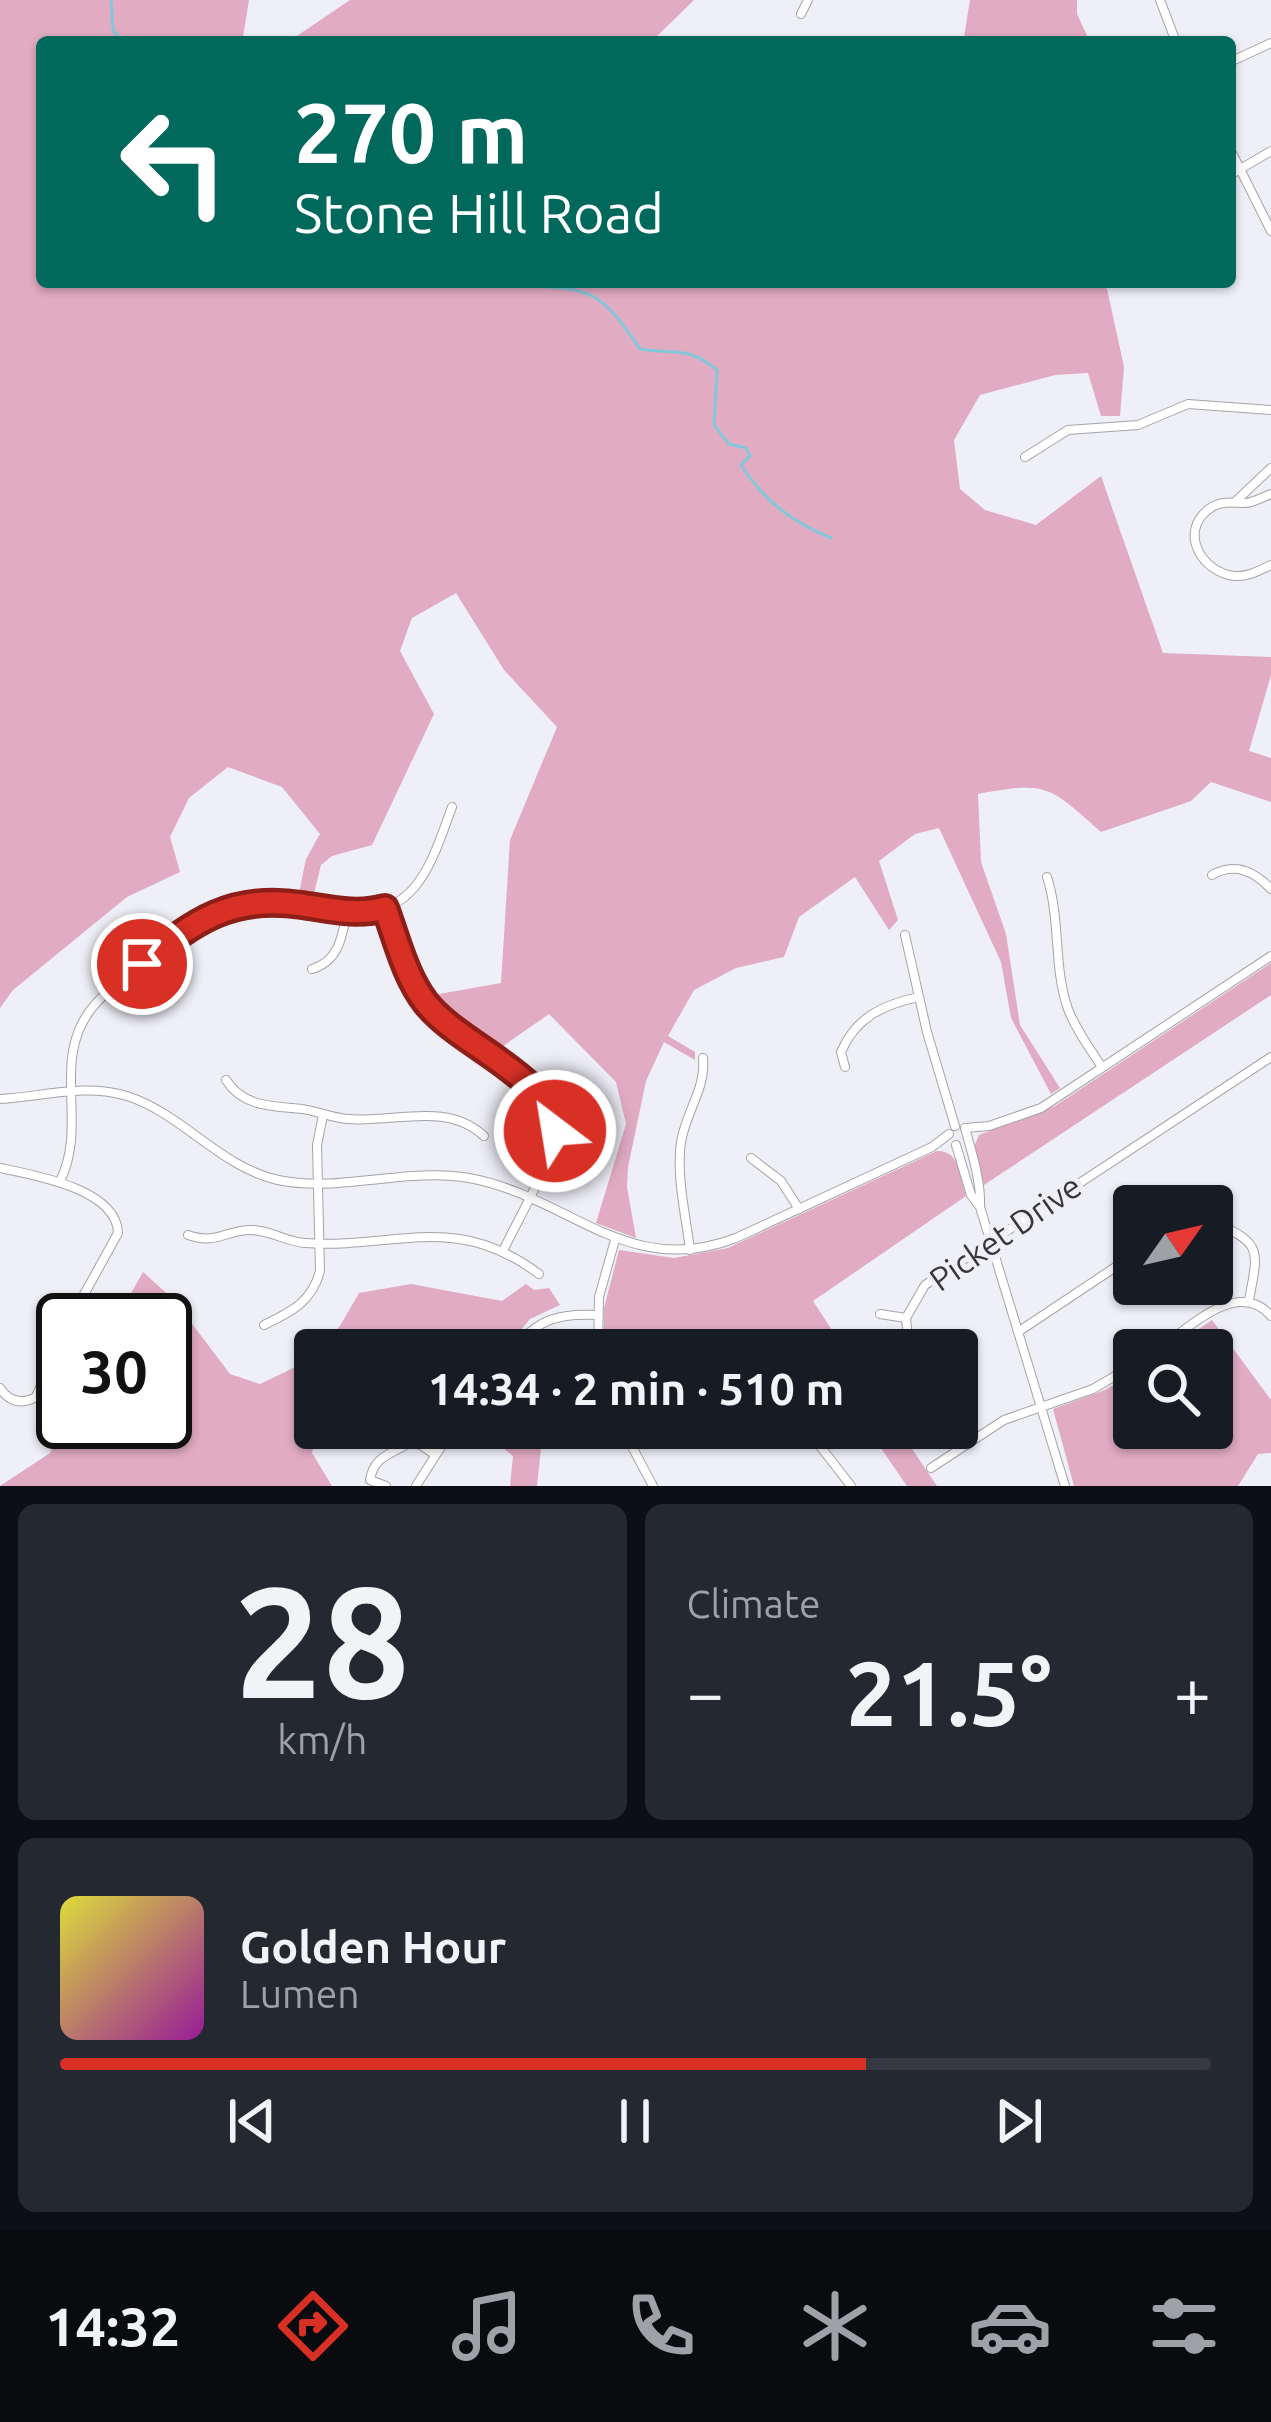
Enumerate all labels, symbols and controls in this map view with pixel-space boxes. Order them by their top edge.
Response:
icon: left [96,84,252,240]
text: 270 m [294,85,528,179]
text: Stone Hill Road [294,183,664,243]
pin [91,913,193,1015]
icon: arrive [109,931,175,997]
position arrow [492,1068,618,1194]
street label: Picket Drive [922,1166,1088,1298]
north arrow [1113,1185,1233,1305]
map controls [1113,1185,1233,1449]
speed limit sign: 30 [36,1293,192,1449]
button: search [1113,1329,1233,1449]
text: 14:34 · 2 min · 510 m [428,1363,844,1414]
text: 28 [234,1553,410,1727]
text: Climate [687,1582,821,1625]
text: 21.5° [846,1642,1052,1743]
text: − [687,1655,724,1729]
text: + [1174,1655,1211,1729]
text: km/h [277,1718,367,1761]
text: Golden Hour [240,1921,506,1972]
text: Lumen [240,1972,360,2015]
icon: previous [219,2088,285,2154]
icon: pause [602,2088,668,2154]
icon: next [986,2088,1052,2154]
icon: directions [271,2284,355,2368]
icon: music [445,2284,529,2368]
icon: phone [619,2284,703,2368]
icon: climate [793,2284,877,2368]
icon: car [968,2284,1052,2368]
icon: filters [1142,2284,1226,2368]
text: 14:32 [45,2296,180,2356]

